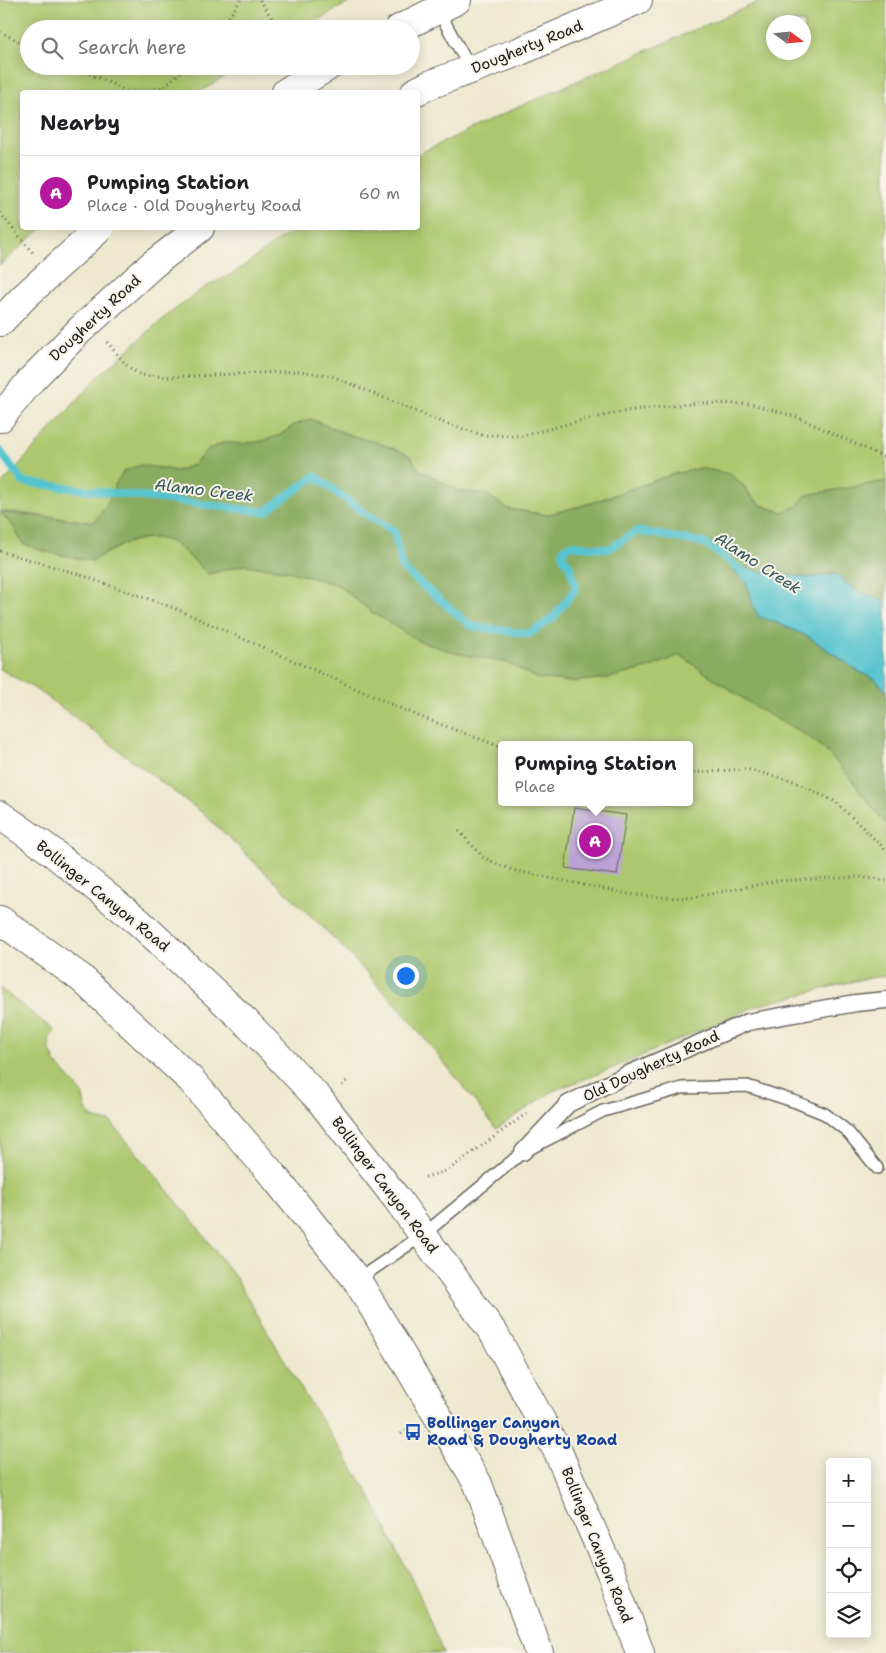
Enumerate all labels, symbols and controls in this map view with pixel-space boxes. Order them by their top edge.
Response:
street label: Dougherty Road [468,15,586,78]
north arrow [766,15,811,60]
search box [20,20,420,75]
icon: search [38,34,66,62]
text: Search here [78,35,187,60]
text: Nearby [40,109,120,137]
text: Pumping Station [87,170,249,195]
text: A [50,183,62,204]
text: 60 m [359,183,400,204]
text: Place · Old Dougherty Road [87,195,301,216]
street label: Dougherty Road [45,270,145,366]
water label: Alamo Creek [154,474,254,506]
water label: Alamo Creek [711,527,805,599]
popup [498,741,693,806]
text: Pumping Station [514,751,677,776]
text: Place [514,776,555,797]
pin: A [579,822,611,860]
street label: Bollinger Canyon Road [32,836,174,956]
your location [393,963,419,989]
street label: Old Dougherty Road [580,1025,723,1106]
street label: Bollinger Canyon Road [327,1113,443,1258]
place label: Bollinger Canyon Road & Dougherty Road [427,1413,617,1450]
bus stop icon: Bollinger Canyon Road & Dougherty Road [403,1422,423,1442]
map controls [826,1458,871,1638]
button: + [826,1458,871,1503]
street label: Bollinger Canyon Road [557,1464,638,1626]
button: − [826,1503,871,1548]
button: locate [826,1548,871,1593]
button: layers [826,1593,871,1638]

